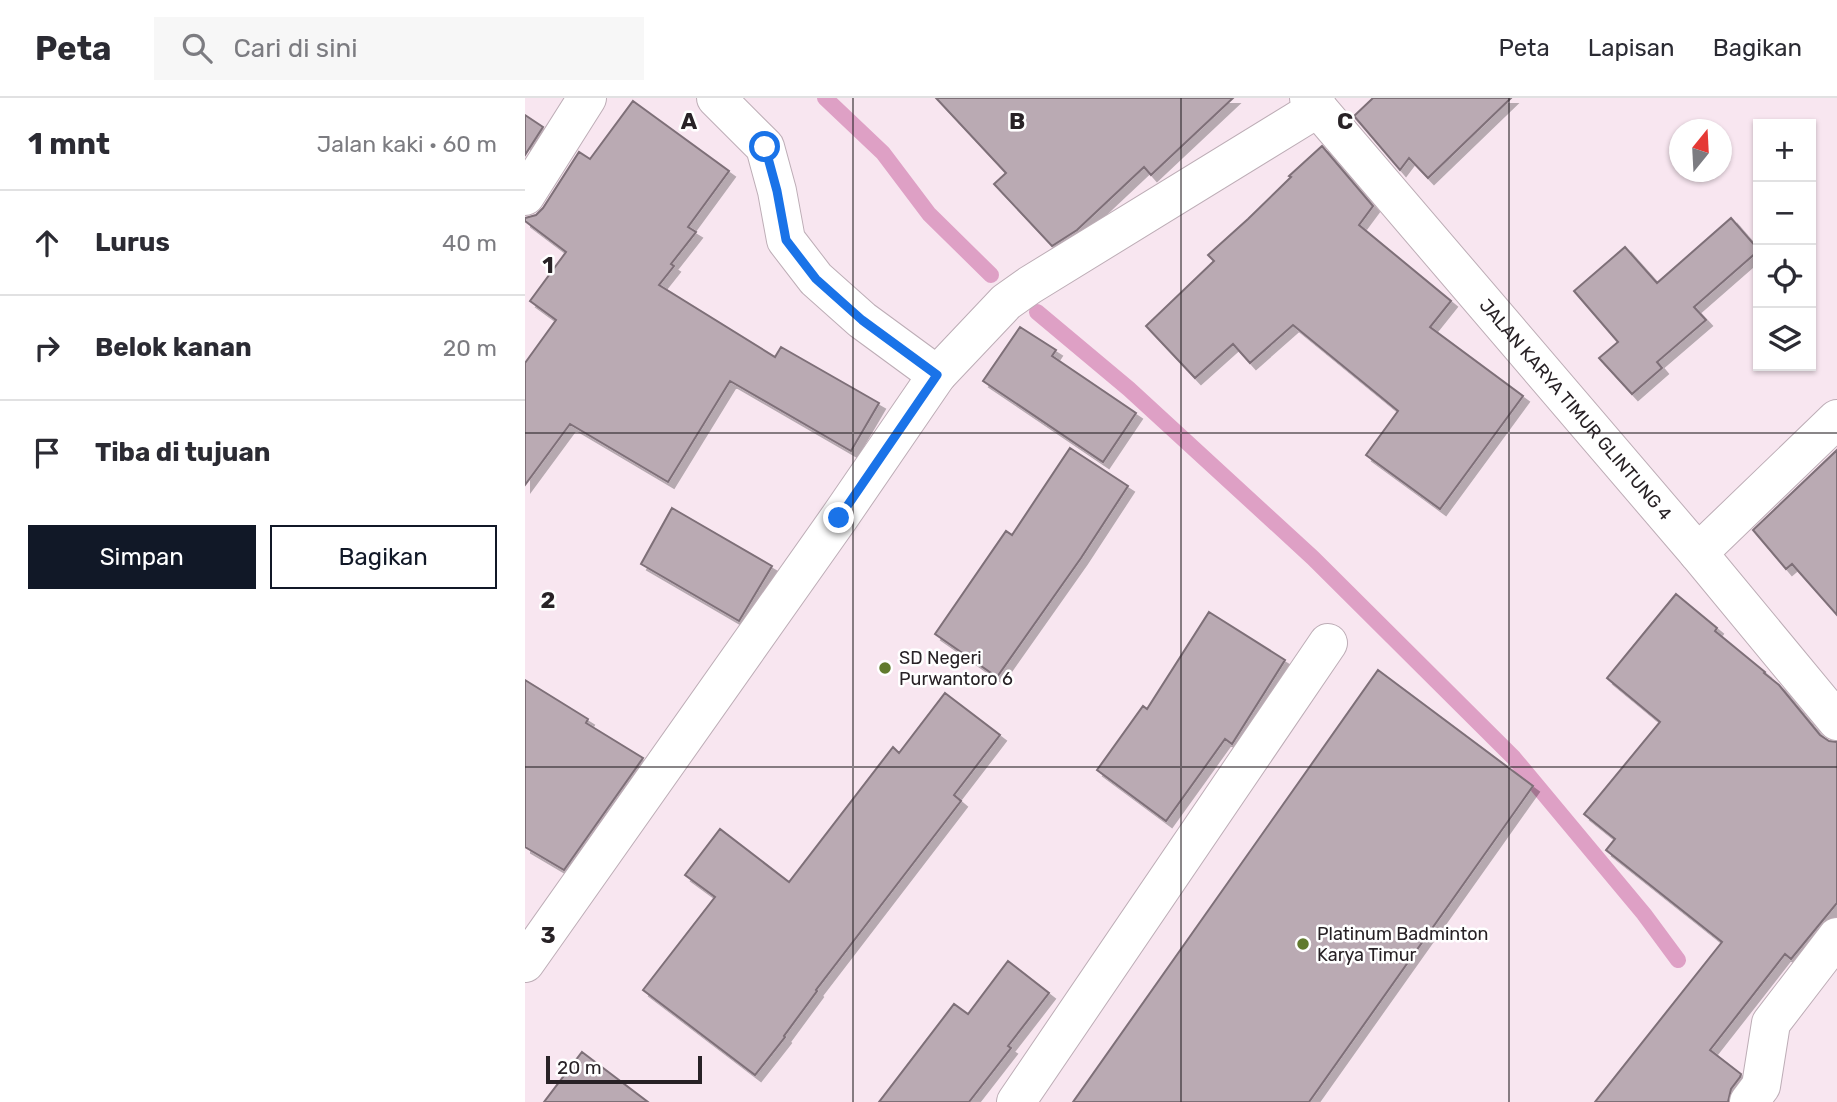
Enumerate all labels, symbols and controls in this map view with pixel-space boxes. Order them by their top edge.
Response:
search box [154,17,644,80]
text: Peta [35,29,112,68]
icon: search [178,29,216,67]
text: Cari di sini [234,33,357,64]
text: Peta [1498,34,1550,62]
text: Lapisan [1588,34,1675,62]
text: Bagikan [1713,34,1802,62]
text: A [681,107,698,135]
text: B [1009,107,1025,135]
text: C [1337,107,1353,135]
north arrow [1669,119,1732,182]
map controls [1753,119,1816,371]
button: + [1753,119,1816,182]
text: 1 mnt [28,126,110,162]
text: Jalan kaki · 60 m [317,130,497,158]
route start [749,131,780,162]
button: − [1753,182,1816,245]
icon: ahead [28,224,66,262]
text: Lurus [95,227,170,258]
text: 40 m [442,229,497,257]
button: locate [1753,245,1816,308]
text: 1 [542,251,554,279]
street label: JALAN KARYA TIMUR GLINTUNG 4 [1475,294,1676,525]
button: layers [1753,308,1816,371]
icon: right [28,329,66,367]
text: Belok kanan [95,332,252,363]
text: 20 m [443,334,497,362]
icon: arrive [28,434,66,472]
text: Tiba di tujuan [95,437,270,468]
route end [823,502,854,533]
button: Simpan [28,525,256,589]
button: Bagikan [270,525,497,589]
text: 2 [541,586,555,614]
place label: SD Negeri Purwantoro 6 [899,647,1013,690]
marker: SD Negeri Purwantoro 6 [877,660,893,676]
text: 3 [540,921,556,949]
place label: Platinum Badminton Karya Timur [1317,923,1488,966]
marker: Platinum Badminton Karya Timur [1295,936,1311,952]
scale bar [546,1053,702,1085]
text: 20 m [557,1056,602,1079]

